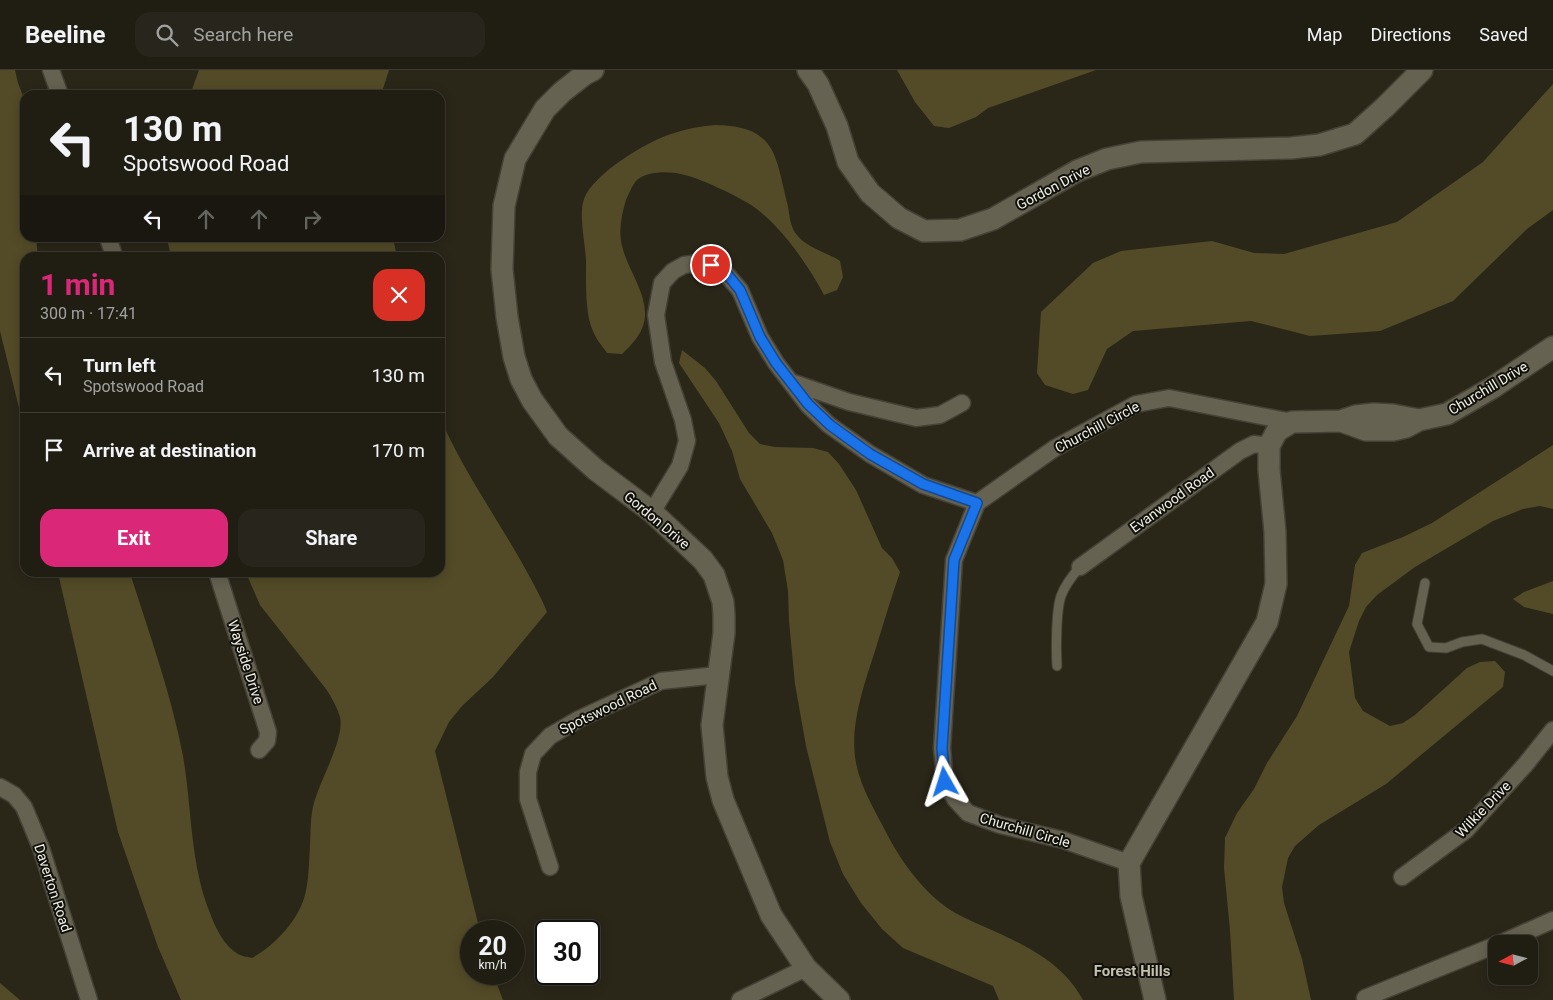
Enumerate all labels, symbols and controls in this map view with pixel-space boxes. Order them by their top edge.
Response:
search box [135,12,485,57]
text: Beeline [25,21,105,49]
icon: search [153,21,181,49]
text: Search here [193,23,293,46]
text: Map [1307,24,1342,45]
text: Directions [1370,24,1451,45]
text: Saved [1479,24,1528,45]
text: 130 m [123,109,222,150]
icon: left [40,110,105,175]
text: Spotswood Road [123,151,289,176]
street label: Gordon Drive [1014,161,1092,213]
icon: left [139,205,167,233]
icon: ahead [192,205,220,233]
icon: ahead [245,205,273,233]
icon: right [298,205,326,233]
pin [690,244,732,286]
icon: arrive [697,251,725,279]
text: 1 min [40,267,115,302]
button: close [373,269,425,321]
text: 300 m · 17:41 [40,304,137,323]
text: Turn left [83,354,156,377]
street label: Churchill Drive [1446,358,1530,418]
icon: left [40,361,68,389]
text: 130 m [372,364,425,387]
text: Spotswood Road [83,377,204,396]
street label: Churchill Circle [1052,398,1142,456]
icon: arrive [40,436,68,464]
text: Arrive at destination [83,439,256,462]
text: 170 m [372,439,425,462]
street label: Evanwood Road [1127,464,1217,536]
street label: Gordon Drive [621,488,693,552]
button: Exit [40,509,228,567]
button: Share [238,509,425,567]
street label: Wayside Drive [225,618,267,706]
street label: Spotswood Road [557,677,659,737]
position arrow [918,755,970,807]
street label: Wilkie Drive [1452,778,1514,840]
street label: Churchill Circle [978,809,1072,851]
street label: Daverton Road [31,842,75,934]
speed limit sign: 30 [535,920,600,985]
text: 20 [478,932,507,961]
north arrow [1488,935,1538,985]
map controls [1488,935,1538,985]
text: km/h [478,958,507,972]
district label: Forest Hills [1094,962,1171,980]

